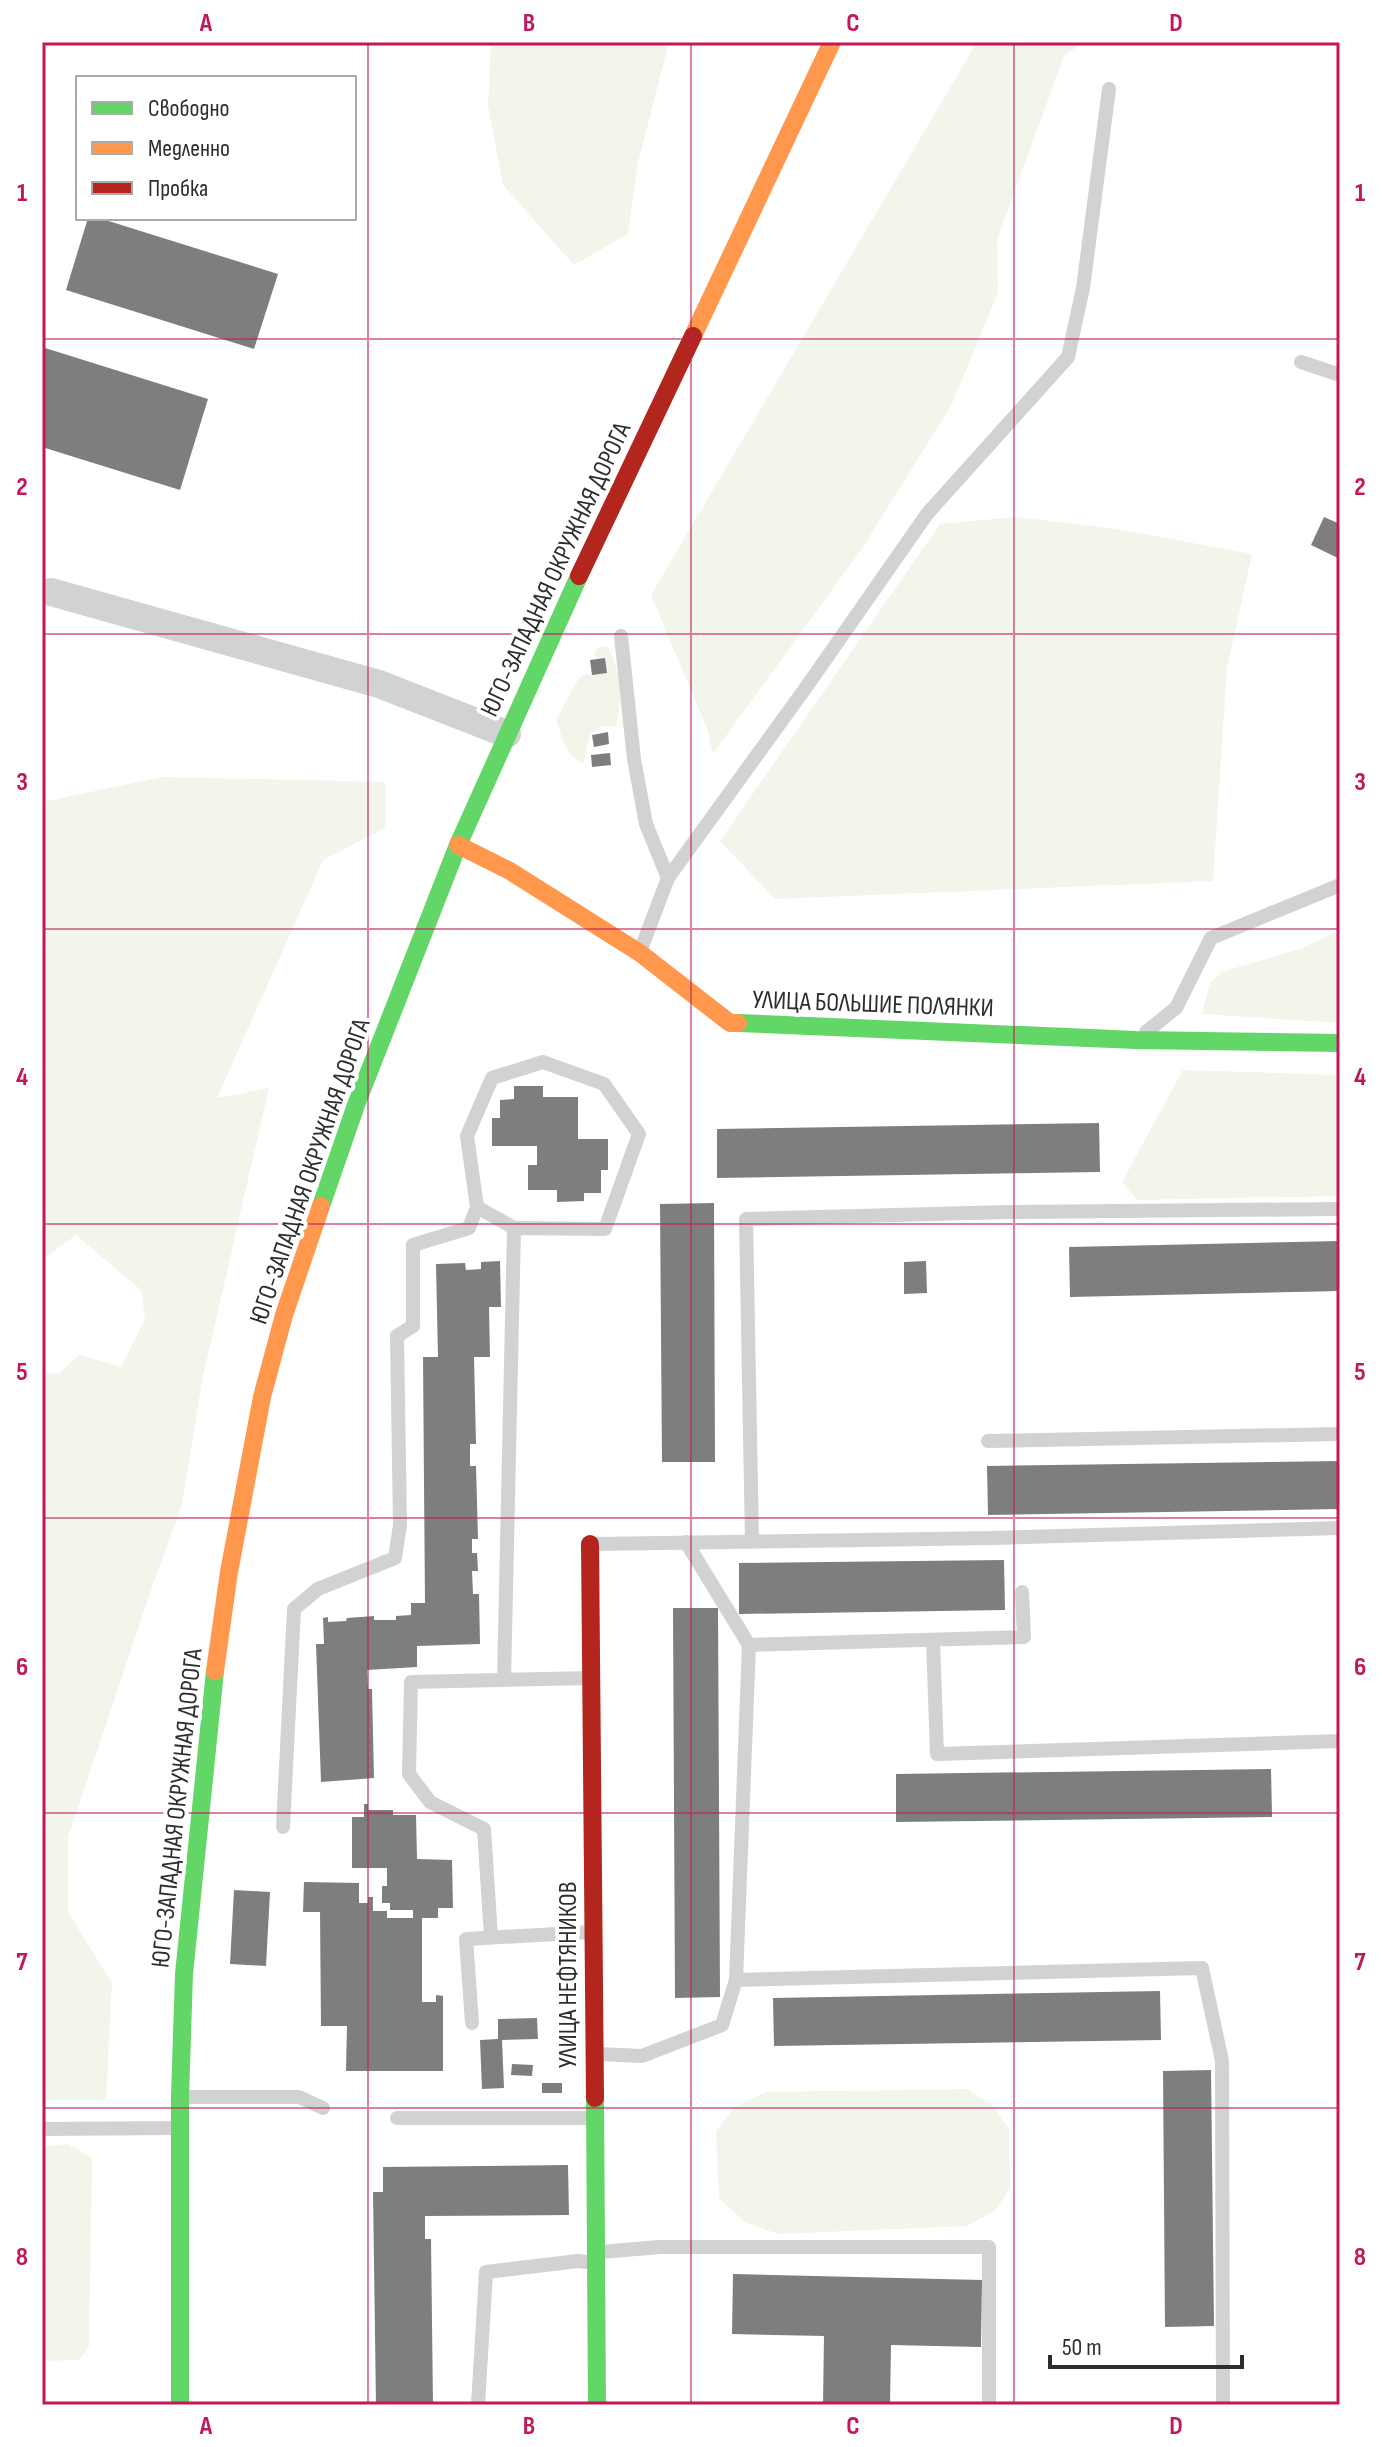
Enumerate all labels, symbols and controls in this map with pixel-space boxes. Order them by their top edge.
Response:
text: A [199,8,213,39]
text: B [523,8,535,39]
text: C [846,8,860,39]
text: D [1169,8,1183,39]
legend [76,76,356,220]
text: Свободно [148,94,229,123]
text: Медленно [148,134,230,163]
text: Пробка [148,174,208,203]
text: 1 [17,178,27,209]
text: 1 [1355,178,1365,209]
street label: ЮГО-ЗАПАДНАЯ ОКРУЖНАЯ ДОРОГА [474,417,639,722]
text: 2 [16,472,28,503]
text: 2 [1354,472,1366,503]
text: 3 [16,767,28,798]
text: 3 [1354,767,1366,798]
street label: УЛИЦА БОЛЬШИЕ ПОЛЯНКИ [752,985,994,1024]
street label: ЮГО-ЗАПАДНАЯ ОКРУЖНАЯ ДОРОГА [244,1014,378,1328]
text: 4 [16,1062,28,1093]
text: 4 [1354,1062,1366,1093]
text: 5 [16,1357,28,1388]
text: 5 [1354,1357,1366,1388]
street label: ЮГО-ЗАПАДНАЯ ОКРУЖНАЯ ДОРОГА [145,1646,210,1969]
text: 6 [16,1652,28,1683]
text: 6 [1354,1652,1366,1683]
street label: УЛИЦА НЕФТЯНИКОВ [553,1882,584,2068]
text: 7 [16,1947,28,1978]
text: 7 [1354,1947,1366,1978]
text: 8 [16,2242,28,2273]
text: 8 [1354,2242,1366,2273]
scale bar [1050,2319,1242,2369]
text: 50 m [1062,2333,1102,2362]
text: A [199,2411,213,2442]
text: B [523,2411,535,2442]
text: C [846,2411,860,2442]
text: D [1169,2411,1183,2442]

